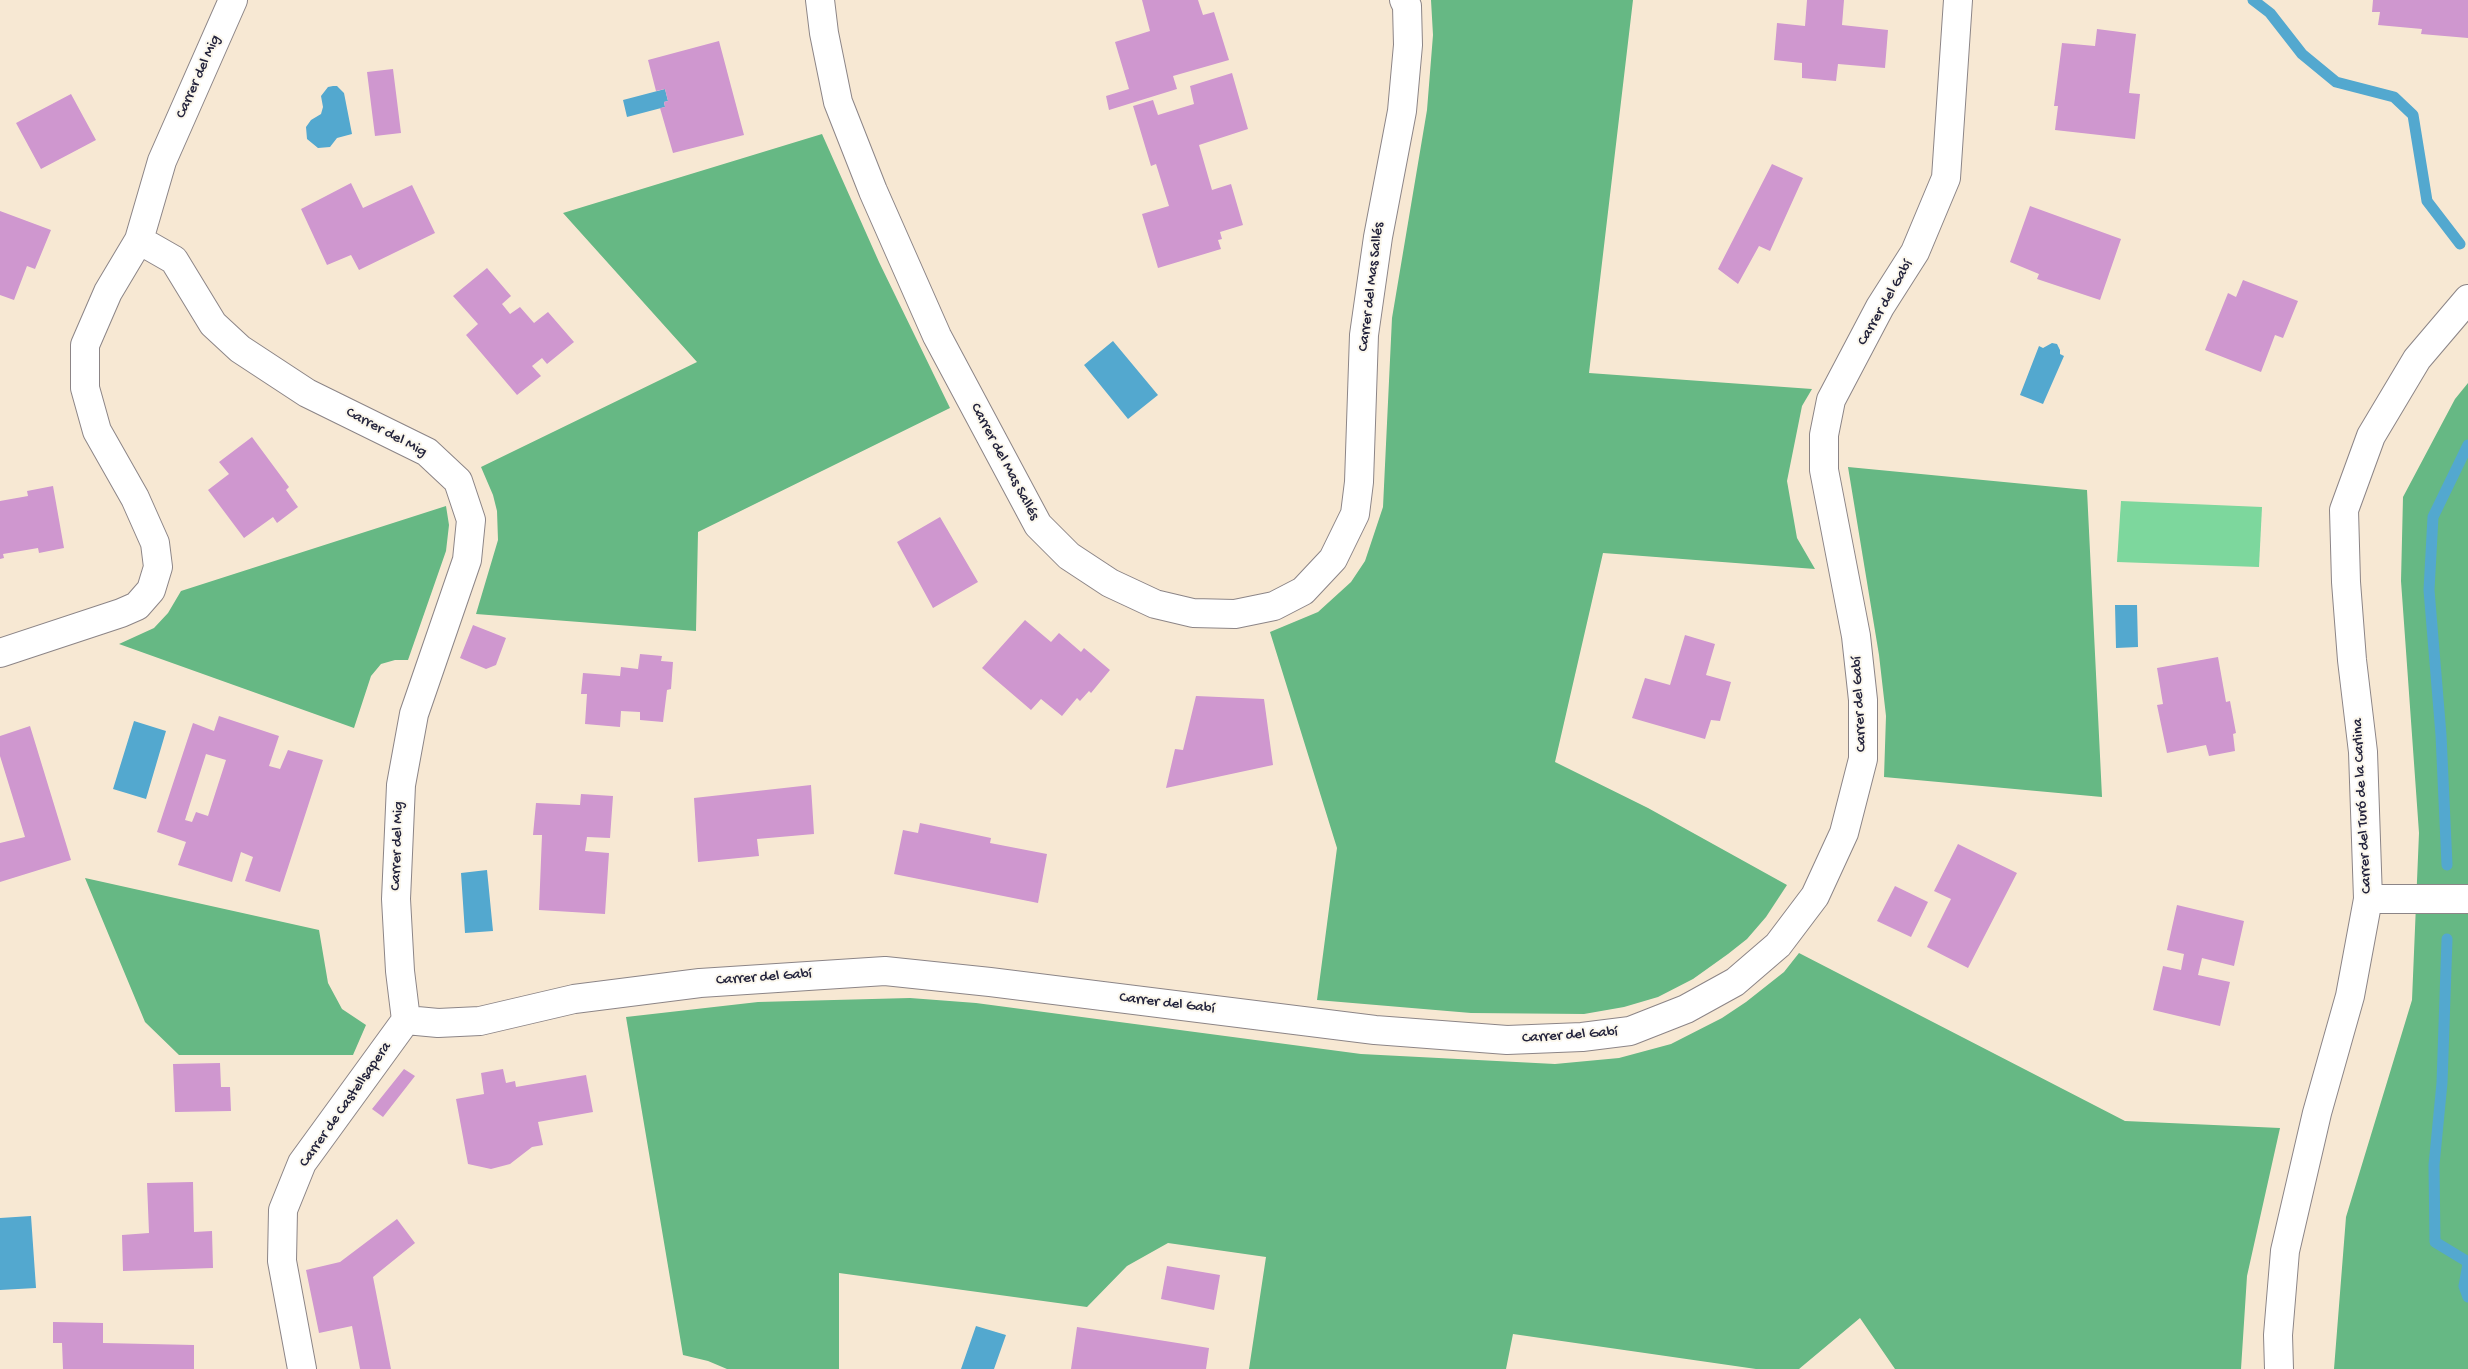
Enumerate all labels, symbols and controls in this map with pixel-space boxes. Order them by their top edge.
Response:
street label: Carrer del Mig [173,33,225,121]
street label: Carrer del Mas Sallés [1355,221,1389,353]
street label: Carrer del Gabí [1854,257,1918,349]
street label: Carrer del Mas Sallés [966,400,1042,524]
street label: Carrer del Mig [342,404,430,462]
street label: Carrer del Gabí [1848,656,1872,752]
street label: Carrer del Turó de la Carlina [2349,718,2377,894]
street label: Carrer del Mig [387,801,409,891]
street label: Carrer del Gabí [715,966,813,990]
street label: Carrer del Gabí [1118,989,1216,1019]
street label: Carrer del Gabí [1521,1024,1619,1048]
street label: Carrer de Castellsapera [296,1039,396,1171]

